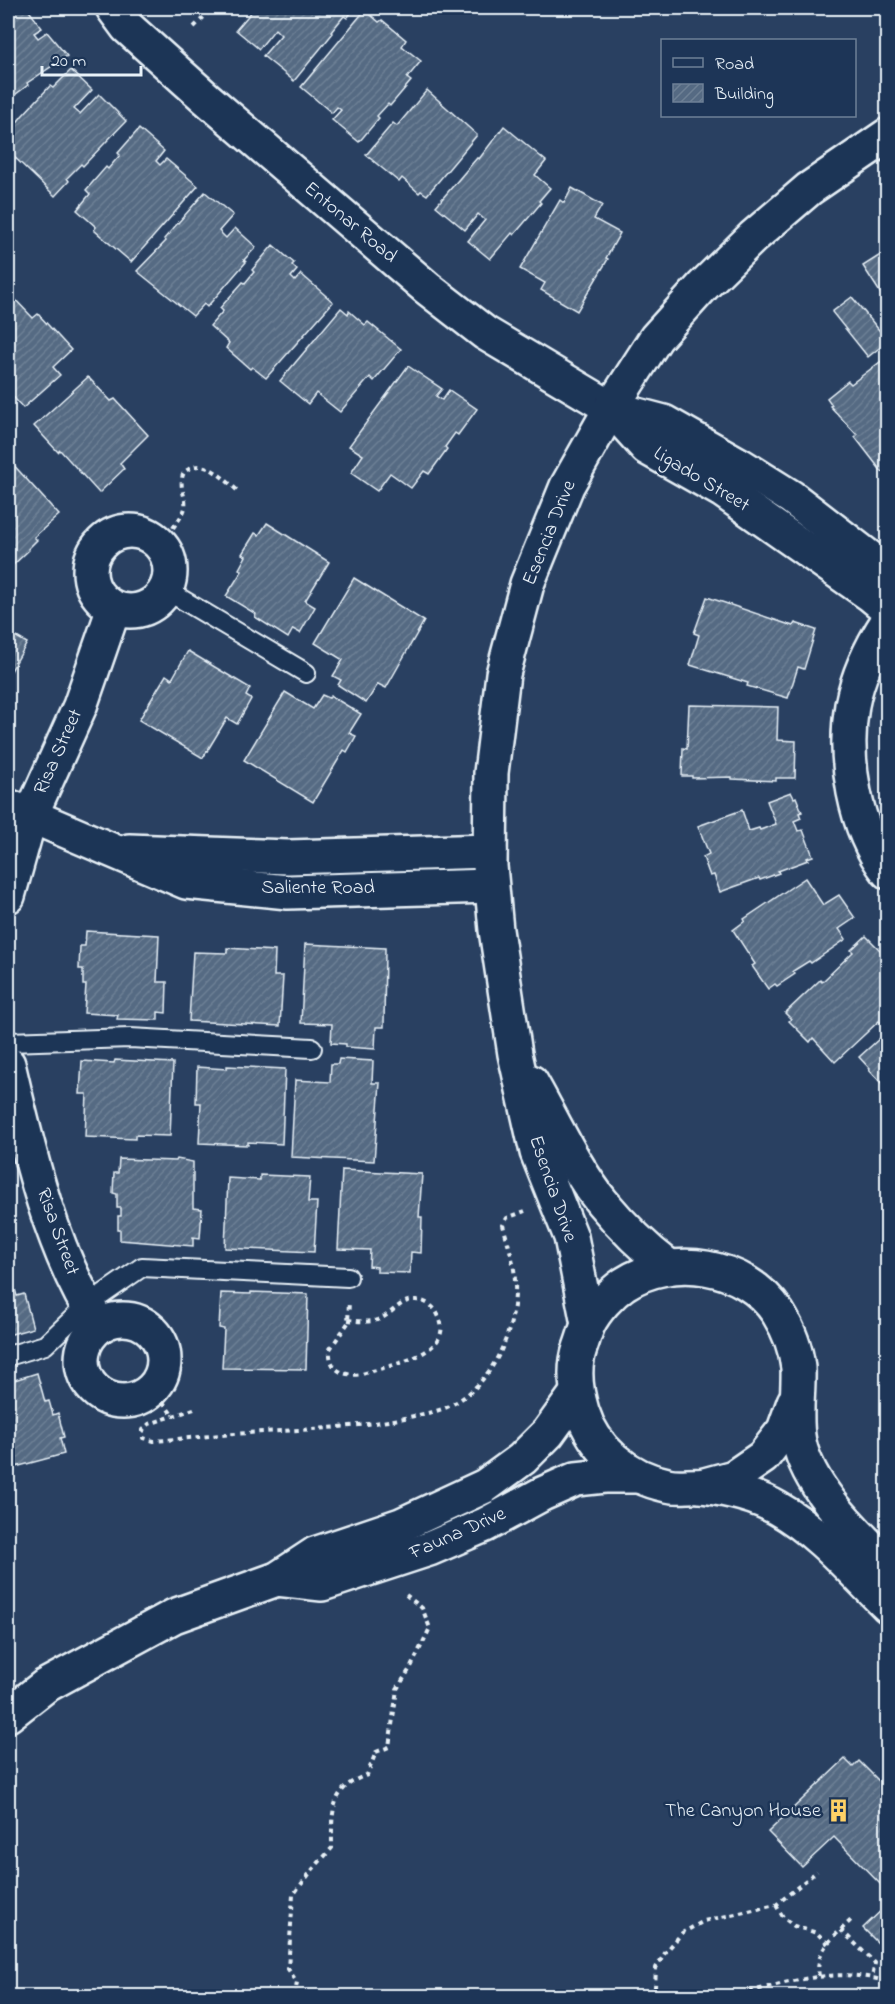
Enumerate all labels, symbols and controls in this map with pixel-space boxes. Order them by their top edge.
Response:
scale bar [42,39,141,77]
legend [661,39,856,117]
text: 20 m [51,49,86,75]
text: Road [715,52,754,78]
text: Building [714,82,774,109]
street label: Entonar Road [297,175,403,271]
street label: Ligado Street [647,440,755,521]
street label: Esencia Drive [516,476,584,590]
street label: Risa Street [27,704,91,799]
street label: Saliente Road [261,874,375,903]
street label: Esencia Drive [520,1132,584,1246]
street label: Risa Street [28,1184,86,1280]
street label: Fauna Drive [404,1500,511,1569]
place label: The Canyon House [665,1797,821,1826]
building icon: The Canyon House [826,1798,852,1824]

